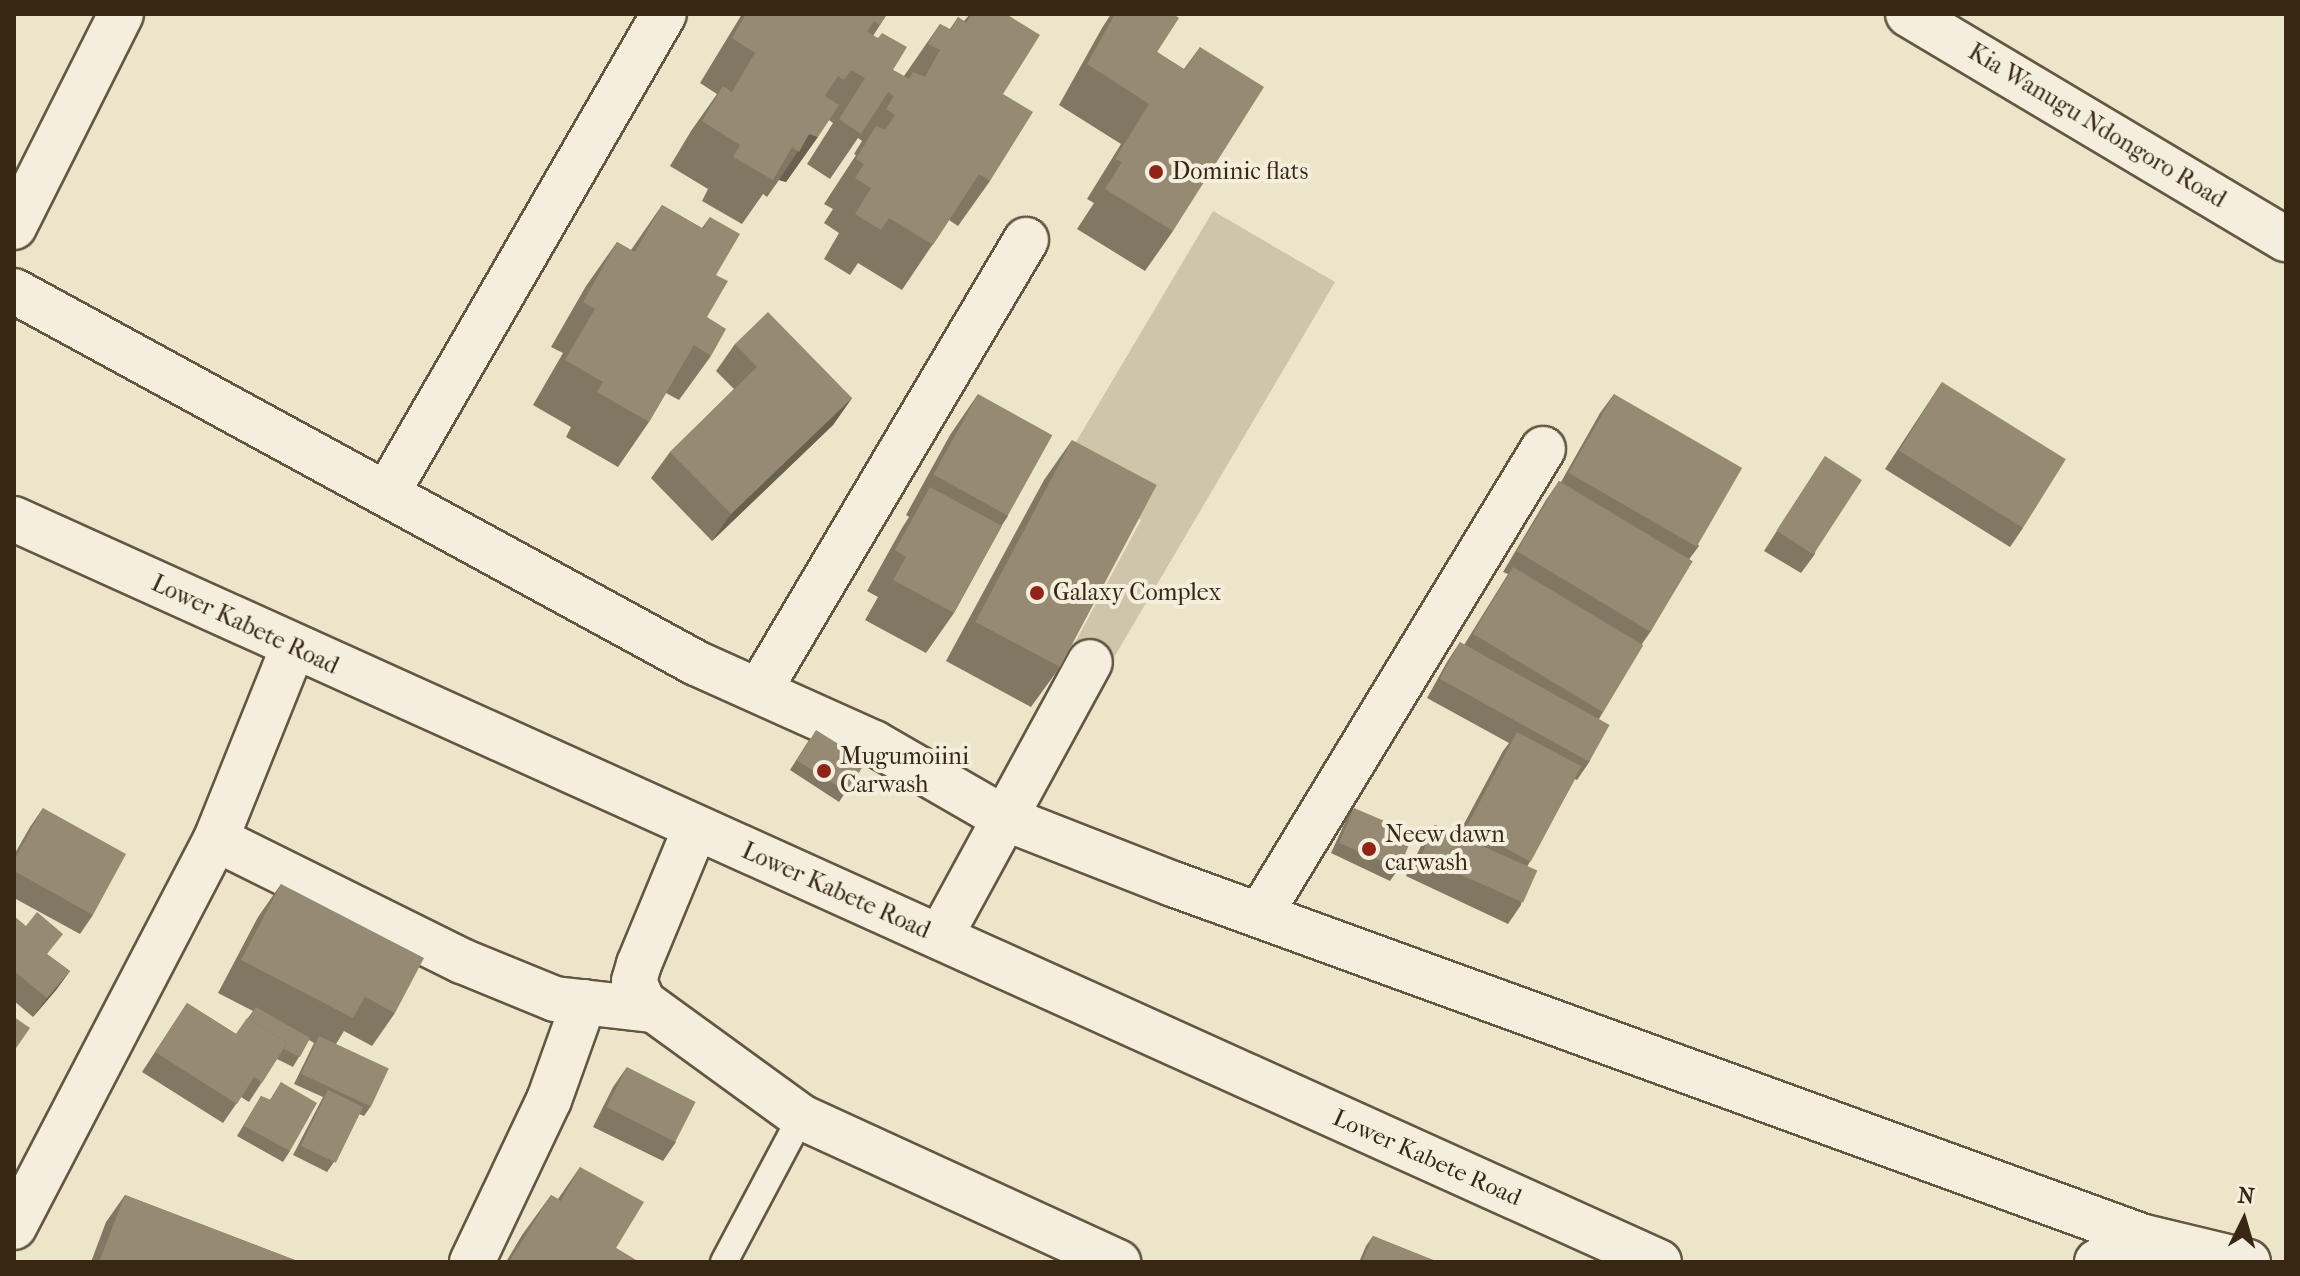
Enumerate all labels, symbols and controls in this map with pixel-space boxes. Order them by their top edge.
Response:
street label: Kia Wanugu Ndongoro Road [1963,38,2231,214]
place label: Dominic flats [1172,158,1308,186]
marker: Dominic flats [1147,163,1165,181]
street label: Lower Kabete Road [147,569,343,681]
place label: Galaxy Complex [1053,579,1221,607]
marker: Galaxy Complex [1028,584,1046,602]
place label: Mugumoiini Carwash [840,743,969,799]
marker: Mugumoiini Carwash [815,762,833,780]
place label: Neew dawn carwash [1385,821,1505,877]
street label: Lower Kabete Road [737,837,935,945]
marker: Neew dawn carwash [1360,840,1378,858]
street label: Lower Kabete Road [1328,1104,1526,1212]
north arrow [2204,1180,2284,1260]
text: N [2237,1182,2256,1210]

